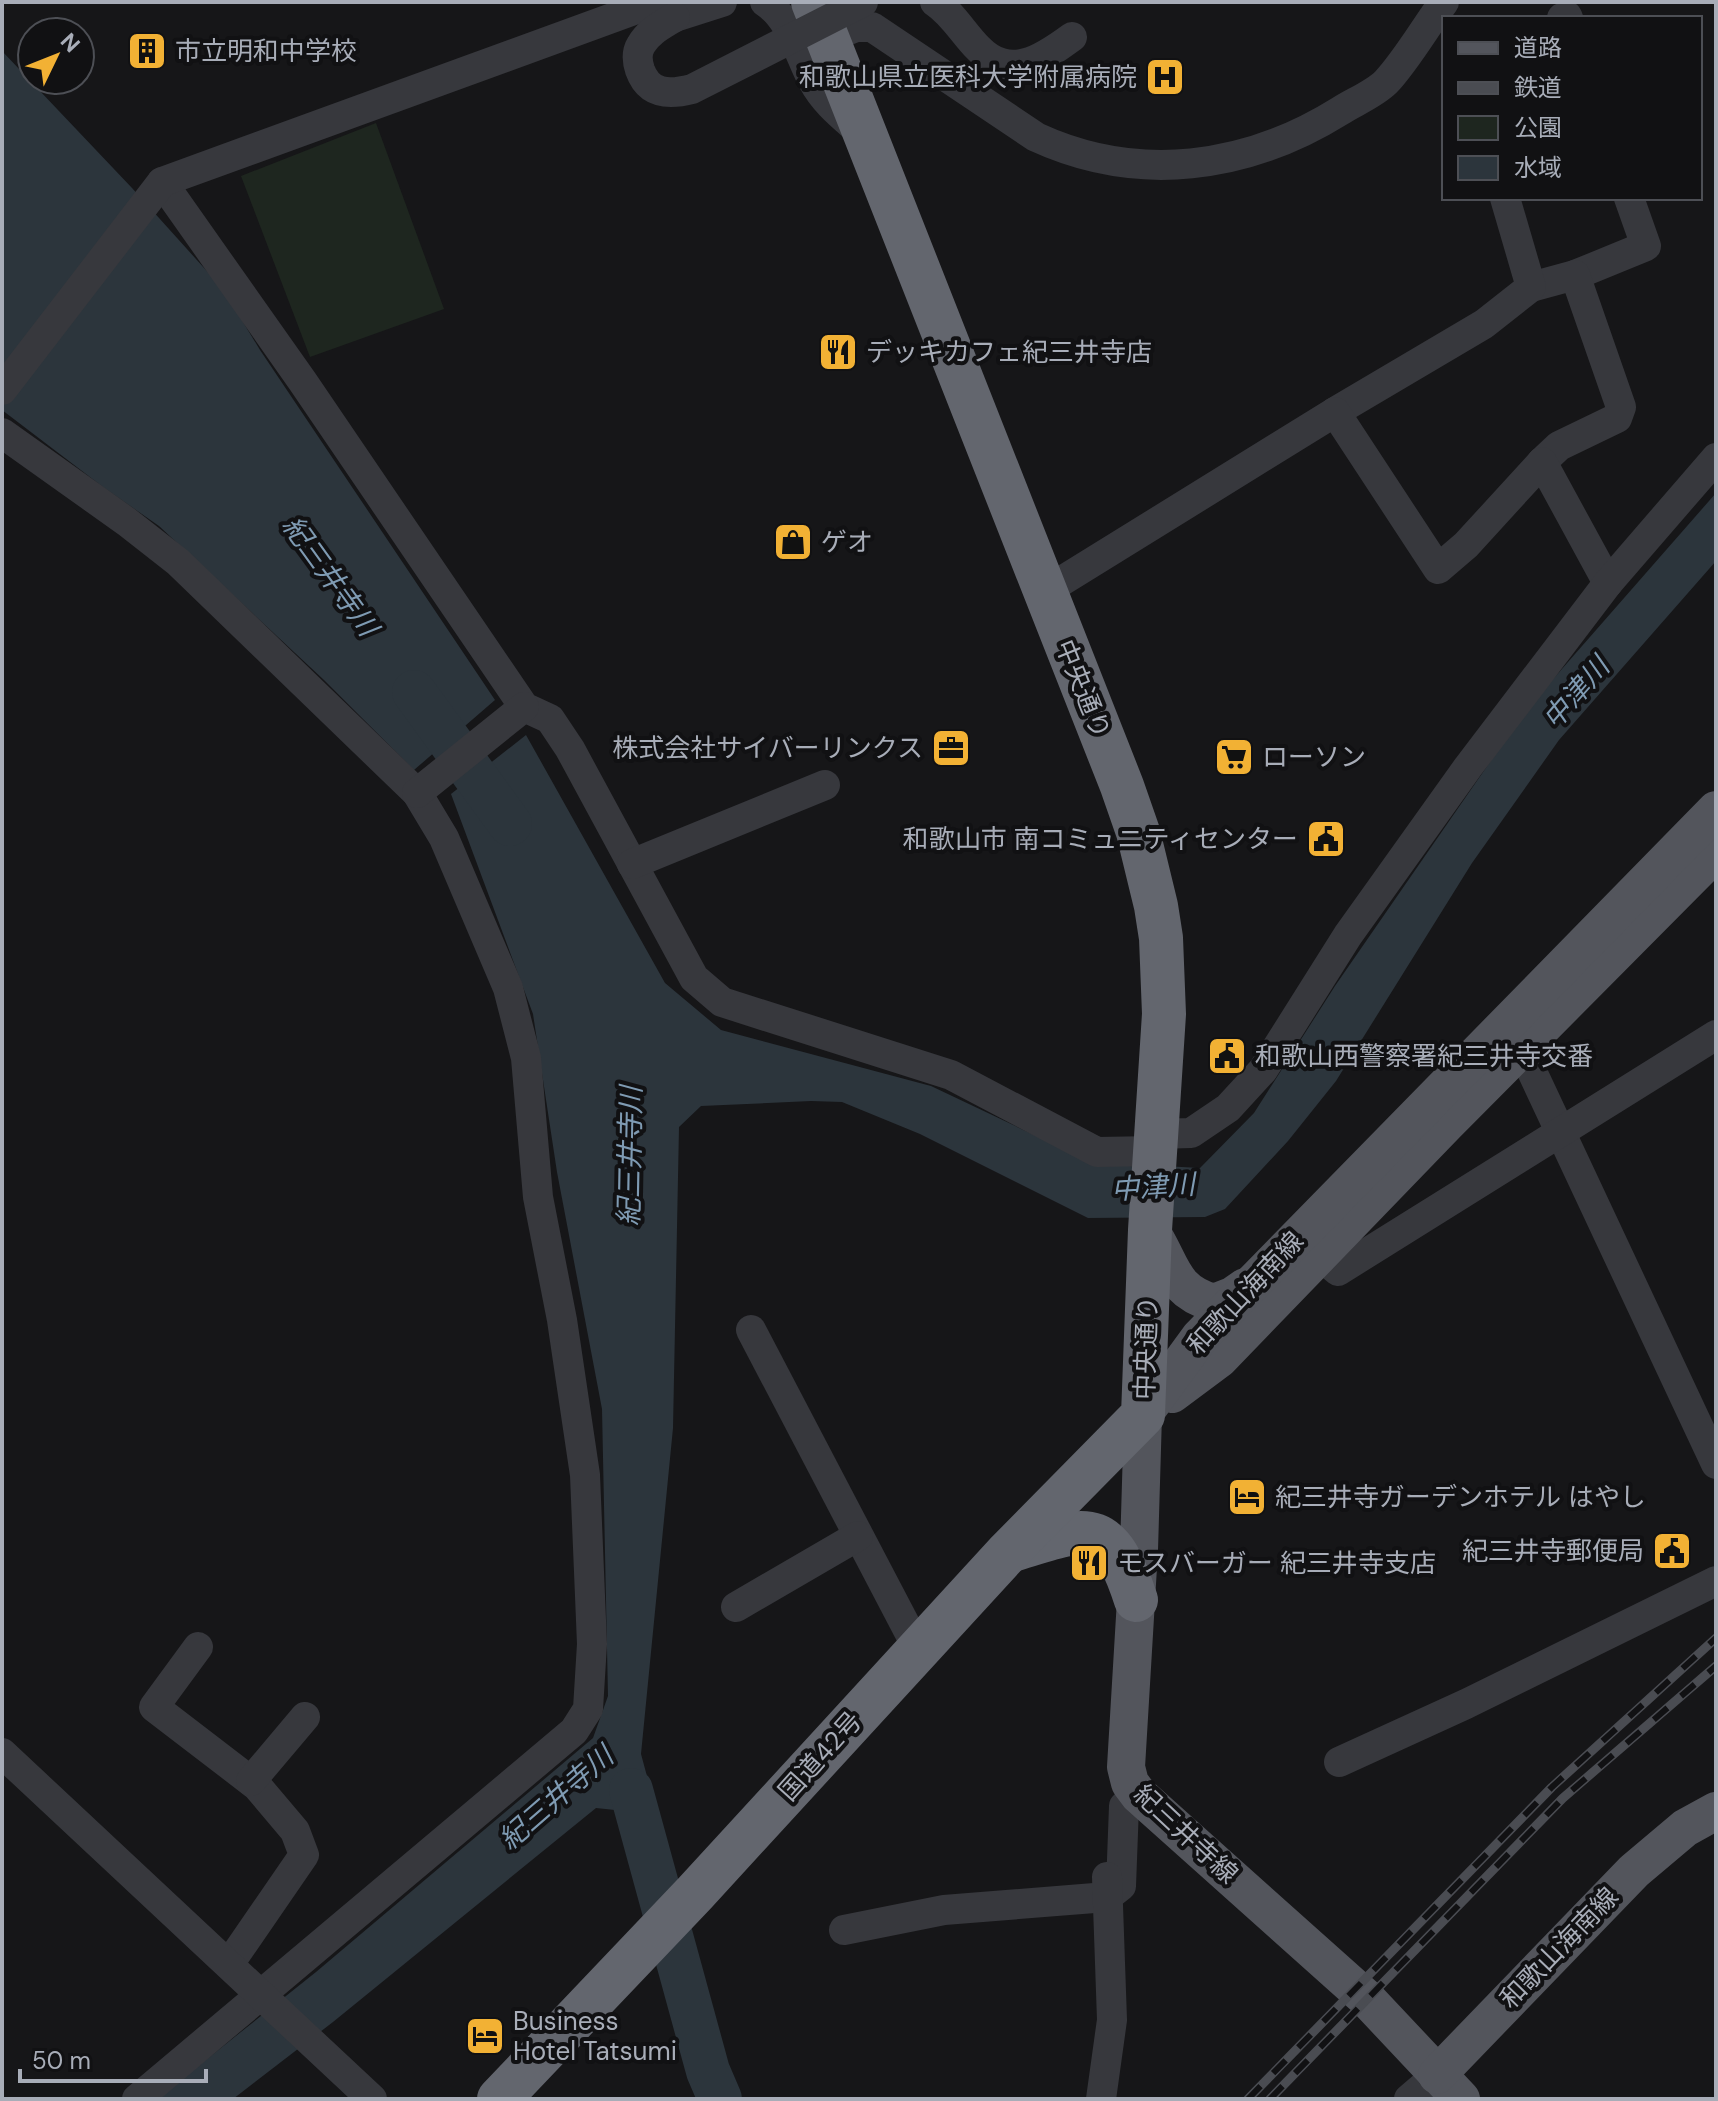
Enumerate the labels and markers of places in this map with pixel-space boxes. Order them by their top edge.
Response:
building icon: 市立明和中学校 [126,30,168,72]
place label: 市立明和中学校 [175,34,357,68]
hospital icon: 和歌山県立医科大学附属病院 [1144,56,1186,98]
place label: 和歌山県立医科大学附属病院 [799,60,1137,94]
restaurant icon: デッキカフェ紀三井寺店 [817,331,859,373]
place label: デッキカフェ紀三井寺店 [866,335,1152,369]
shop icon: ゲオ [772,521,814,563]
place label: ゲオ [821,525,873,559]
office icon: 株式会社サイバーリンクス [930,727,972,769]
place label: 株式会社サイバーリンクス [612,731,923,765]
supermarket icon: ローソン [1213,736,1255,778]
place label: ローソン [1262,740,1366,774]
public building icon: 和歌山市 南コミュニティセンター [1305,818,1347,860]
place label: 和歌山市 南コミュニティセンター [903,822,1298,856]
public building icon: 和歌山西警察署紀三井寺交番 [1206,1035,1248,1077]
place label: 和歌山西警察署紀三井寺交番 [1255,1039,1593,1073]
hotel icon: 紀三井寺ガーデンホテル はやし [1226,1476,1268,1518]
place label: 紀三井寺ガーデンホテル はやし [1275,1480,1646,1514]
public building icon: 紀三井寺郵便局 [1651,1530,1693,1572]
place label: 紀三井寺郵便局 [1462,1534,1644,1568]
restaurant icon: モスバーガー 紀三井寺支店 [1068,1542,1110,1584]
place label: モスバーガー 紀三井寺支店 [1117,1546,1436,1580]
place label: Business Hotel Tatsumi [513,2004,677,2068]
hotel icon: Business Hotel Tatsumi [464,2015,506,2057]

